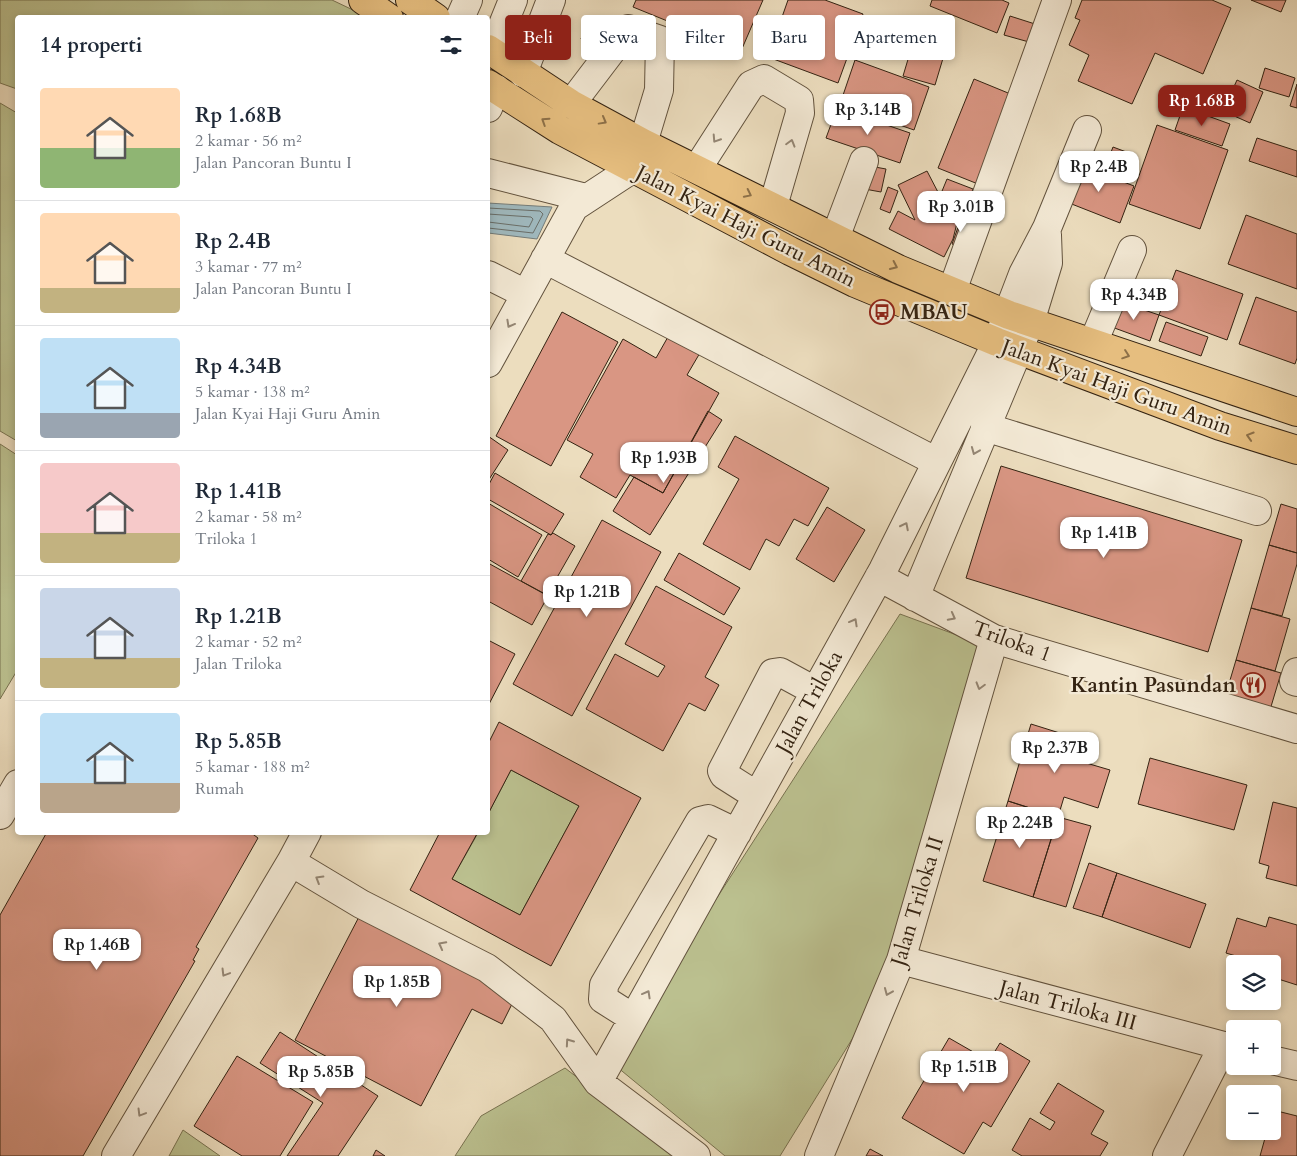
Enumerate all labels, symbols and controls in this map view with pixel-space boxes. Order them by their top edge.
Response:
chip: Beli [505,15,571,60]
chip: Sewa [581,15,656,60]
chip: Filter [666,15,743,60]
chip: Baru [753,15,825,60]
chip: Apartemen [835,15,955,60]
text: 14 properti [40,31,142,60]
icon: filters [437,31,465,59]
pin: Rp 1.68B [1150,84,1254,127]
text: Rp 1.68B [1169,90,1235,112]
pin: Rp 3.14B [816,94,920,136]
text: Rp 3.14B [835,99,901,121]
text: Rp 1.68B [195,101,282,130]
icon: home [80,108,140,168]
one-way arrow [598,115,607,125]
one-way arrow [542,118,551,127]
text: 2 kamar · 56 m² [195,130,301,152]
one-way arrow [713,133,723,142]
one-way arrow [786,139,796,147]
pin: Rp 2.4B [1053,150,1145,193]
text: Jalan Pancoran Buntu I [195,152,352,174]
text: Rp 2.4B [1070,156,1128,178]
street label: Jalan Kyai Haji Guru Amin [628,157,861,295]
one-way arrow [743,188,752,198]
pin: Rp 3.01B [909,190,1013,233]
text: Rp 3.01B [928,196,994,218]
text: Rp 2.4B [195,227,271,256]
icon: home [80,233,140,293]
text: 3 kamar · 77 m² [195,256,301,278]
one-way arrow [889,260,898,271]
text: Jalan Pancoran Buntu I [195,278,352,300]
pin: Rp 4.34B [1082,278,1186,321]
text: Rp 4.34B [1101,284,1167,306]
place label: MBAU [900,298,967,327]
bus stop icon: MBAU [869,299,895,325]
one-way arrow [506,318,516,327]
street label: Jalan Kyai Haji Guru Amin [995,331,1236,443]
one-way arrow [1121,349,1129,359]
text: Rp 4.34B [195,352,282,381]
icon: home [80,358,140,418]
text: 5 kamar · 138 m² [195,381,310,403]
text: Jalan Kyai Haji Guru Amin [195,403,380,425]
one-way arrow [1247,431,1255,441]
pin: Rp 1.93B [612,442,716,484]
one-way arrow [971,446,981,455]
text: Rp 1.93B [631,447,697,469]
text: Rp 1.41B [195,477,282,506]
icon: home [80,483,140,543]
text: 2 kamar · 58 m² [195,506,301,528]
pin: Rp 1.41B [1052,516,1156,559]
one-way arrow [899,522,909,531]
text: Rp 1.41B [1071,522,1137,544]
text: Triloka 1 [195,528,258,550]
pin: Rp 1.21B [535,576,639,618]
text: Rp 1.21B [554,581,620,603]
text: Rp 1.21B [195,602,282,631]
icon: home [80,608,140,668]
one-way arrow [947,611,956,621]
street label: Triloka 1 [968,614,1055,669]
one-way arrow [847,619,857,628]
text: 2 kamar · 52 m² [195,631,301,653]
street label: Jalan Triloka [768,645,850,762]
text: Jalan Triloka [195,653,282,675]
place label: Kantin Pasundan [1070,671,1236,700]
restaurant icon: Kantin Pasundan [1240,672,1266,698]
one-way arrow [976,681,986,689]
text: Rp 5.85B [195,727,282,756]
pin: Rp 2.37B [1003,732,1107,774]
icon: home [80,733,140,793]
text: Rp 2.37B [1022,737,1088,759]
text: 5 kamar · 188 m² [195,756,310,778]
text: Rumah [195,778,244,800]
pin: Rp 2.24B [968,806,1072,849]
text: Rp 2.24B [987,812,1053,834]
street label: Jalan Triloka II [883,833,951,972]
one-way arrow [316,875,325,885]
pin: Rp 1.46B [45,928,149,971]
text: Rp 1.46B [64,934,130,956]
one-way arrow [438,941,447,951]
map controls [1226,955,1281,1140]
button: layers [1226,955,1281,1010]
pin: Rp 1.85B [345,966,449,1008]
one-way arrow [221,968,231,977]
text: Rp 1.85B [364,971,430,993]
street label: Jalan Triloka III [993,972,1140,1038]
one-way arrow [883,987,894,996]
one-way arrow [641,990,651,999]
button: + [1226,1020,1281,1075]
one-way arrow [566,1039,576,1048]
pin: Rp 1.51B [912,1050,1016,1093]
pin: Rp 5.85B [269,1056,373,1098]
text: Rp 1.51B [931,1056,997,1078]
text: Rp 5.85B [288,1061,354,1083]
button: − [1226,1085,1281,1140]
one-way arrow [138,1107,148,1116]

